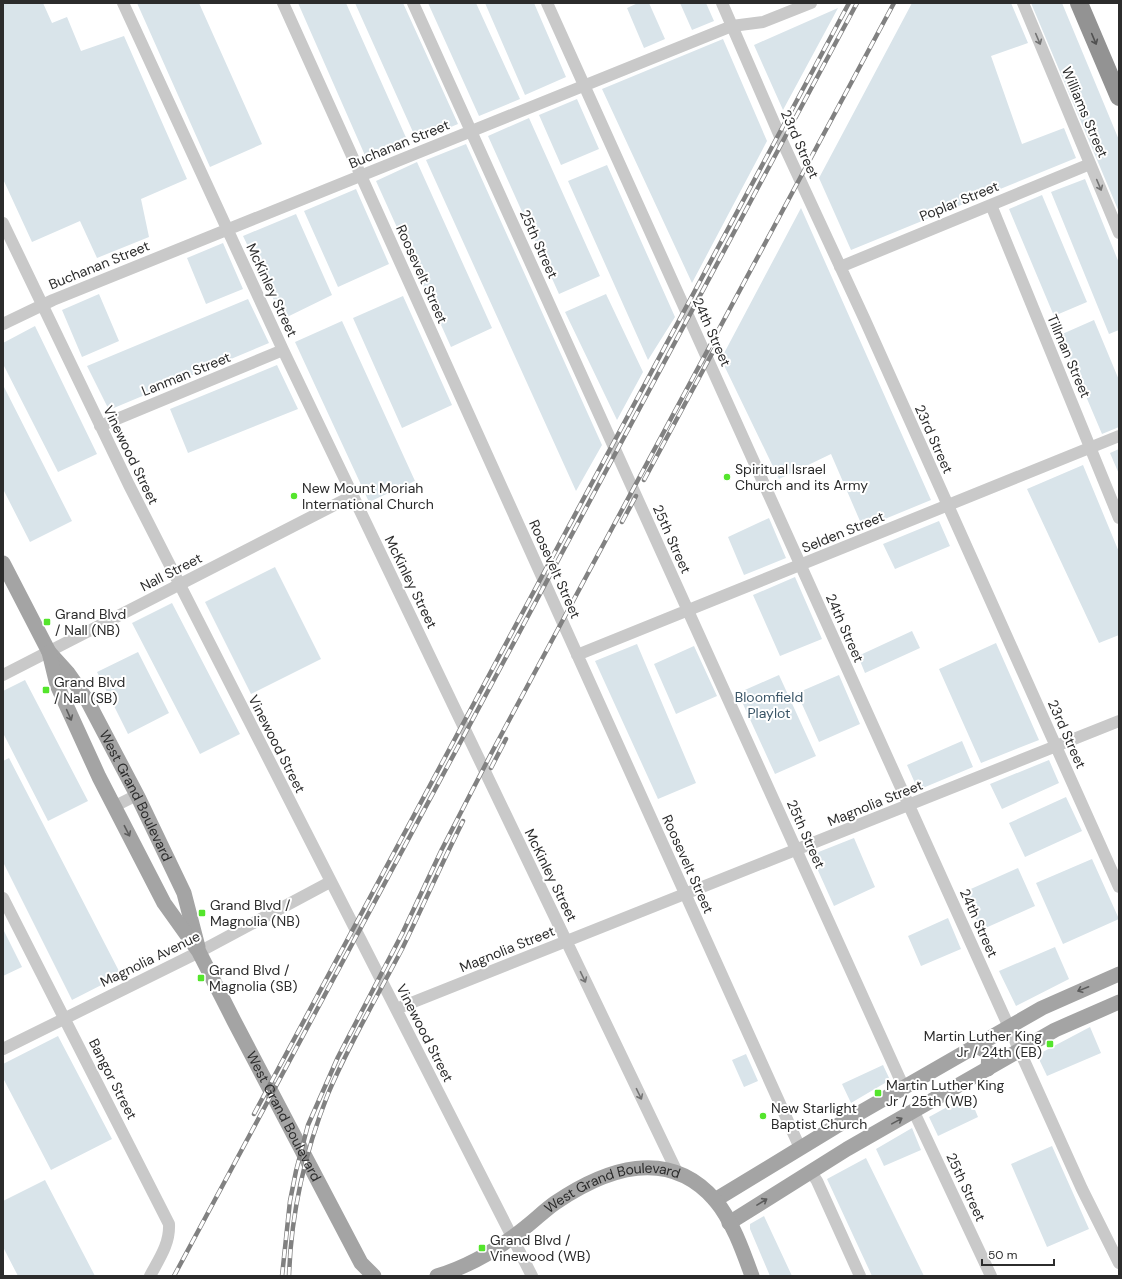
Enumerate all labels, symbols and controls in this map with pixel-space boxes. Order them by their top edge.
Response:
one-way arrow [1035,33,1042,45]
one-way arrow [1091,33,1098,45]
street label: Williams Street [1058,64,1112,160]
street label: 23rd Street [777,107,823,181]
street label: Buchanan Street [346,116,452,172]
street label: Poplar Street [917,177,1001,225]
one-way arrow [1096,178,1103,190]
street label: 25th Street [516,207,562,281]
street label: Roosevelt Street [392,222,452,326]
street label: Buchanan Street [46,237,152,293]
street label: McKinley Street [242,240,302,340]
street label: 24th Street [689,295,735,369]
street label: Tillman Street [1043,312,1095,400]
street label: Lanman Street [139,348,233,400]
street label: 23rd Street [911,402,957,476]
street label: Vinewood Street [99,403,163,507]
place label: Spiritual Israel Church and its Army [735,460,868,494]
marker: Spiritual Israel Church and its Army [722,472,732,482]
place label: New Mount Moriah International Church [302,479,434,513]
marker: New Mount Moriah International Church [289,491,299,501]
street label: 25th Street [649,502,695,576]
street label: Selden Street [799,507,887,557]
street label: Roosevelt Street [525,517,585,621]
street label: McKinley Street [381,533,441,631]
street label: Nall Street [137,549,205,595]
street label: 24th Street [822,591,868,665]
place label: Grand Blvd / Nall (NB) [55,605,126,639]
marker: Grand Blvd / Nall (NB) [42,617,52,627]
place label: Grand Blvd / Nall (SB) [54,673,125,707]
marker: Grand Blvd / Nall (SB) [41,685,51,695]
park label: Bloomfield Playlot [735,688,803,722]
street label: Vinewood Street [245,692,309,796]
street label: 23rd Street [1044,697,1090,771]
one-way arrow [66,709,74,721]
street label: West Grand Boulevard [95,727,176,864]
street label: Magnolia Street [825,776,925,830]
street label: 25th Street [783,797,829,871]
street label: Roosevelt Street [658,812,718,916]
one-way arrow [124,825,132,837]
street label: McKinley Street [521,826,581,924]
street label: 24th Street [956,886,1002,960]
place label: Grand Blvd / Magnolia (NB) [210,896,300,930]
marker: Grand Blvd / Magnolia (NB) [197,908,207,918]
street label: Magnolia Street [457,922,557,976]
street label: Magnolia Avenue [97,927,203,991]
place label: Grand Blvd / Magnolia (SB) [209,961,297,995]
one-way arrow [580,971,587,983]
marker: Grand Blvd / Magnolia (SB) [196,973,206,983]
street label: Vinewood Street [393,981,457,1085]
one-way arrow [1077,985,1089,993]
place label: Martin Luther King Jr / 24th (EB) [924,1027,1042,1061]
street label: Bangor Street [85,1035,141,1123]
marker: Martin Luther King Jr / 24th (EB) [1045,1039,1055,1049]
street label: West Grand Boulevard [242,1048,326,1184]
place label: Martin Luther King Jr / 25th (WB) [886,1076,1005,1110]
one-way arrow [636,1088,643,1100]
marker: Martin Luther King Jr / 25th (WB) [873,1088,883,1098]
place label: New Starlight Baptist Church [771,1099,867,1133]
marker: New Starlight Baptist Church [758,1111,768,1121]
one-way arrow [891,1116,903,1124]
street label: 25th Street [942,1150,990,1224]
street label: West Grand Boulevard [541,1159,683,1217]
one-way arrow [756,1198,768,1206]
place label: Grand Blvd / Vinewood (WB) [490,1231,590,1265]
scale bar [982,1241,1054,1267]
marker: Grand Blvd / Vinewood (WB) [477,1243,487,1253]
text: 50 m [988,1247,1017,1263]

